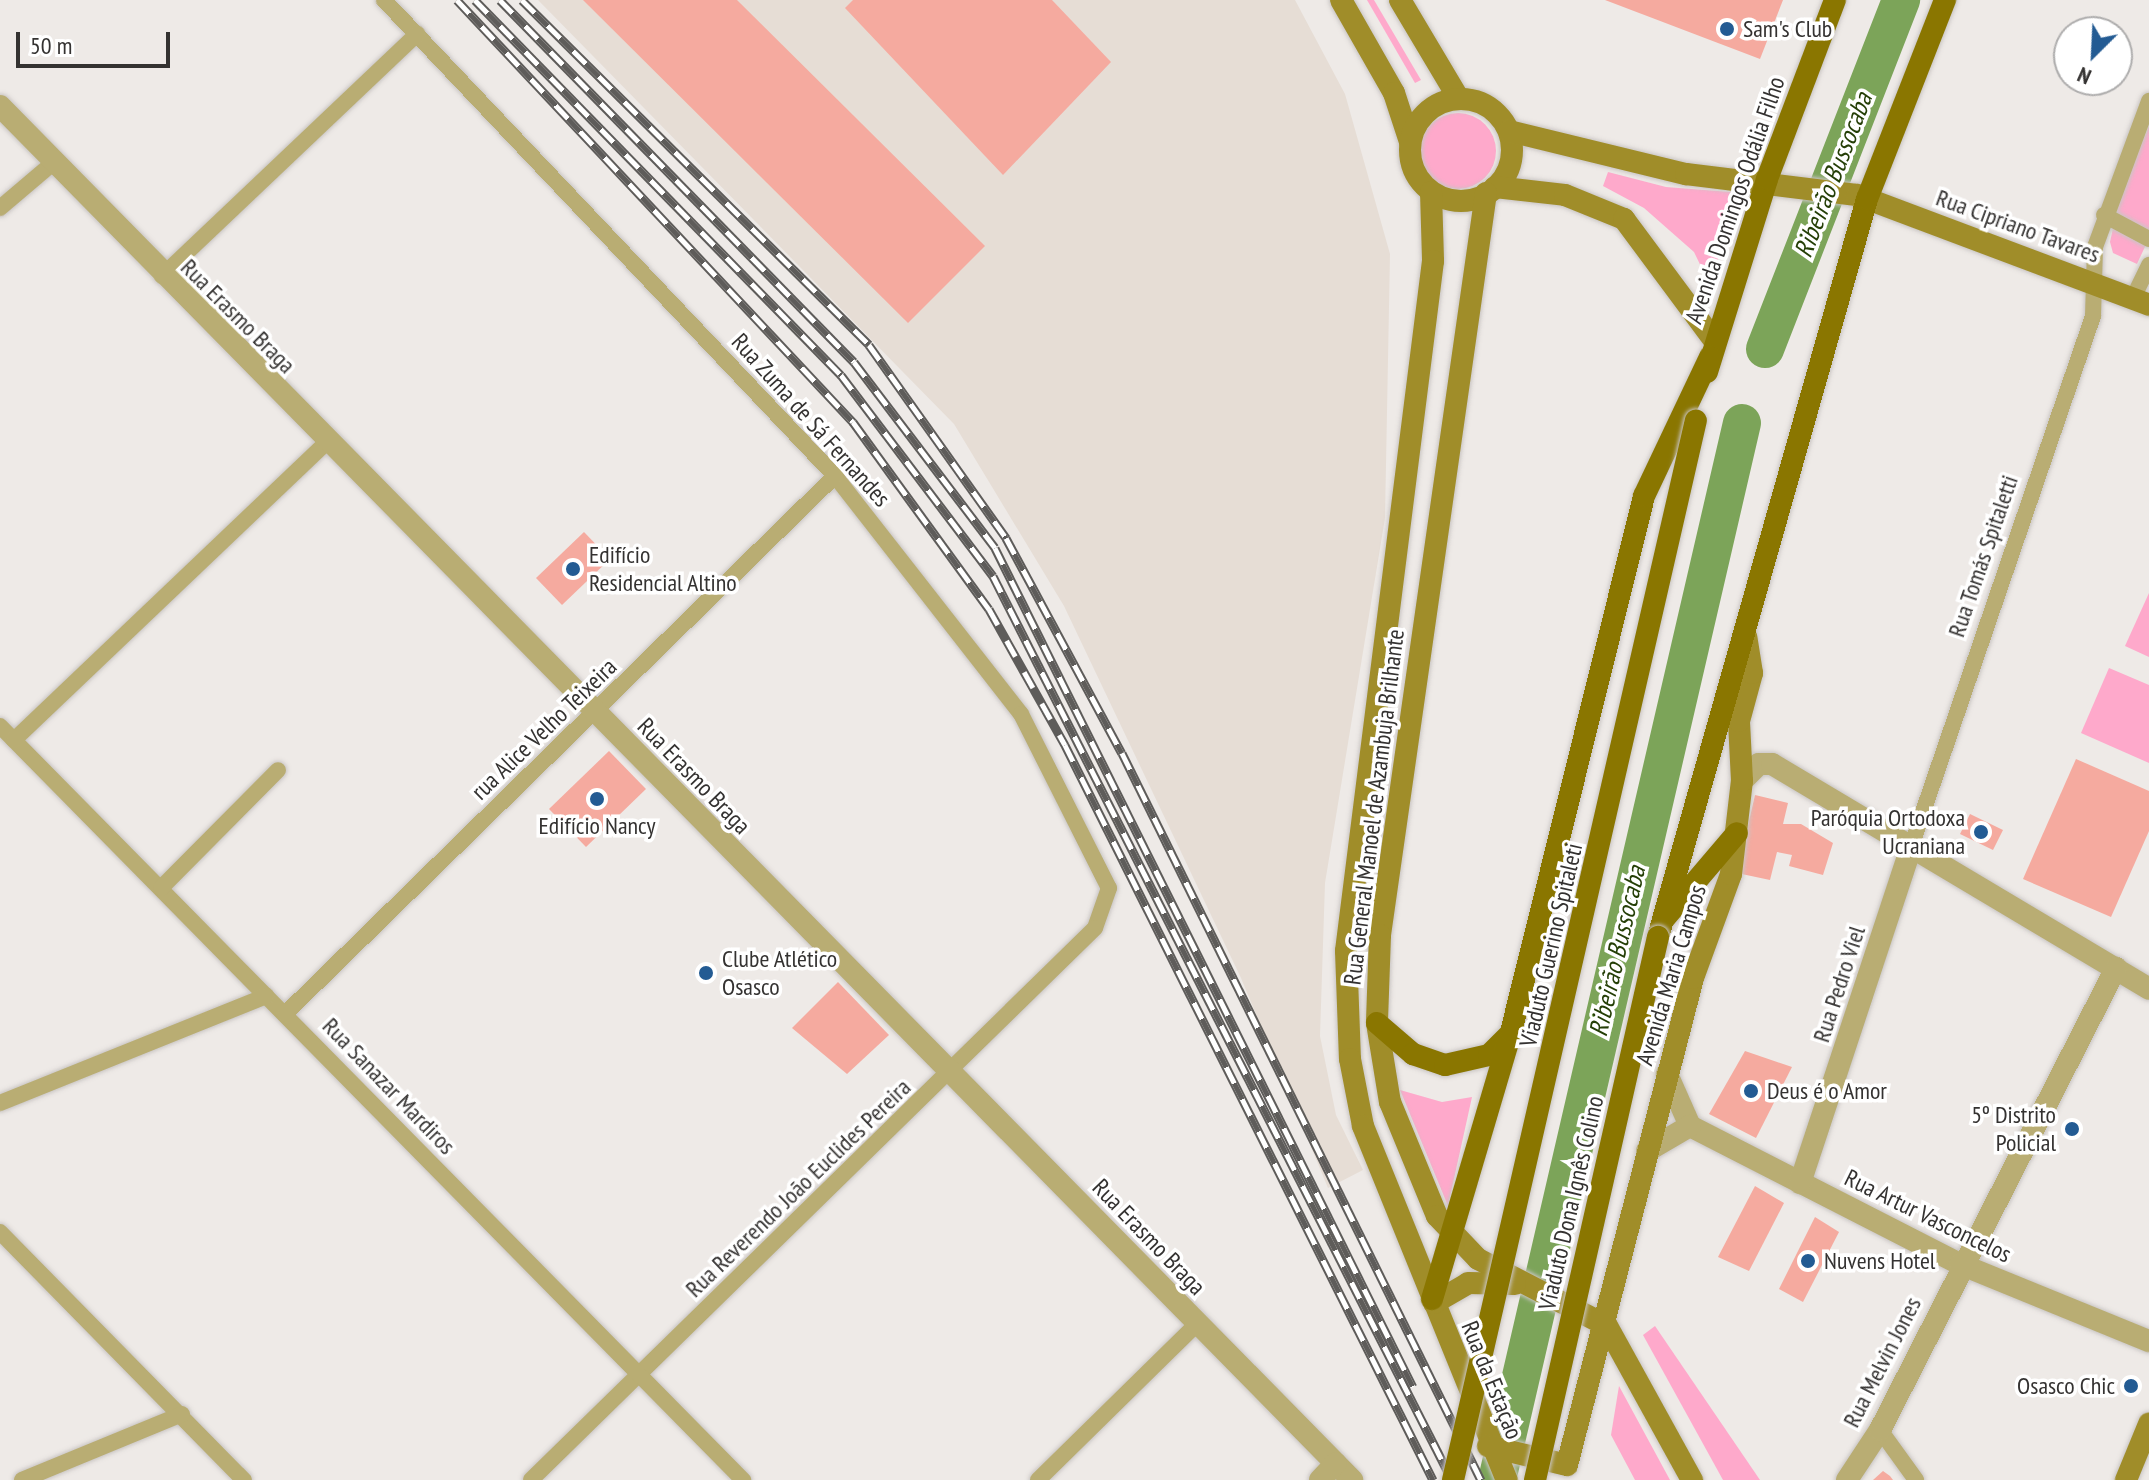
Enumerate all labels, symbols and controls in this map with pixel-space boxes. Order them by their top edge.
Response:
place label: Sam's Club [1743,15,1832,43]
scale bar [20,16,174,66]
north arrow [2053,16,2133,96]
marker: Sam's Club [1718,20,1736,38]
text: 50 m [30,30,72,61]
text: N [2073,61,2095,91]
street label: Avenida Domingos Odália Filho [1679,73,1791,327]
water label: Ribeirão Bussocaba [1787,88,1879,262]
street label: Rua Cipriano Tavares [1932,183,2104,269]
street label: Rua Erasmo Braga [175,253,301,379]
street label: Rua Zuma de Sá Fernandes [726,327,896,513]
street label: Rua Tomás Spitaletti [1942,471,2024,641]
place label: Edifício Residencial Altino [589,541,737,597]
marker: Edifício Residencial Altino [564,560,582,578]
street label: Rua General Manoel de Azambuja Brilhante [1338,627,1410,987]
street label: rua Alice Velho Teixeira [465,652,623,806]
street label: Rua Erasmo Braga [632,712,756,840]
marker: Edifício Nancy [588,790,606,808]
place label: Paróquia Ortodoxa Ucraniana [1811,804,1965,860]
place label: Edifício Nancy [539,812,655,840]
marker: Paróquia Ortodoxa Ucraniana [1972,823,1990,841]
street label: Viaduto Guerino Spitaleti [1514,840,1588,1050]
water label: Ribeirão Bussocaba [1582,863,1652,1039]
street label: Avenida Maria Campos [1630,881,1712,1069]
street label: Rua Pedro Viel [1807,922,1871,1046]
place label: Clube Atlético Osasco [722,945,838,1001]
marker: Clube Atlético Osasco [697,964,715,982]
street label: Rua Sanazar Mardiros [317,1012,461,1160]
street label: Rua Reverendo João Euclides Pereira [680,1073,916,1303]
place label: Deus é o Amor [1767,1077,1888,1105]
marker: Deus é o Amor [1742,1082,1760,1100]
street label: Viaduto Dona Ignês Colino [1532,1093,1610,1313]
place label: 5º Distrito Policial [1971,1101,2056,1157]
marker: 5º Distrito Policial [2063,1120,2081,1138]
street label: Rua Artur Vasconcelos [1840,1163,2016,1269]
street label: Rua Erasmo Braga [1087,1173,1211,1301]
place label: Nuvens Hotel [1824,1247,1935,1275]
marker: Nuvens Hotel [1799,1252,1817,1270]
street label: Rua Melvin Jones [1837,1292,1927,1432]
street label: Rua da Estação [1455,1317,1529,1443]
place label: Osasco Chic [2017,1372,2115,1400]
marker: Osasco Chic [2122,1377,2140,1395]

